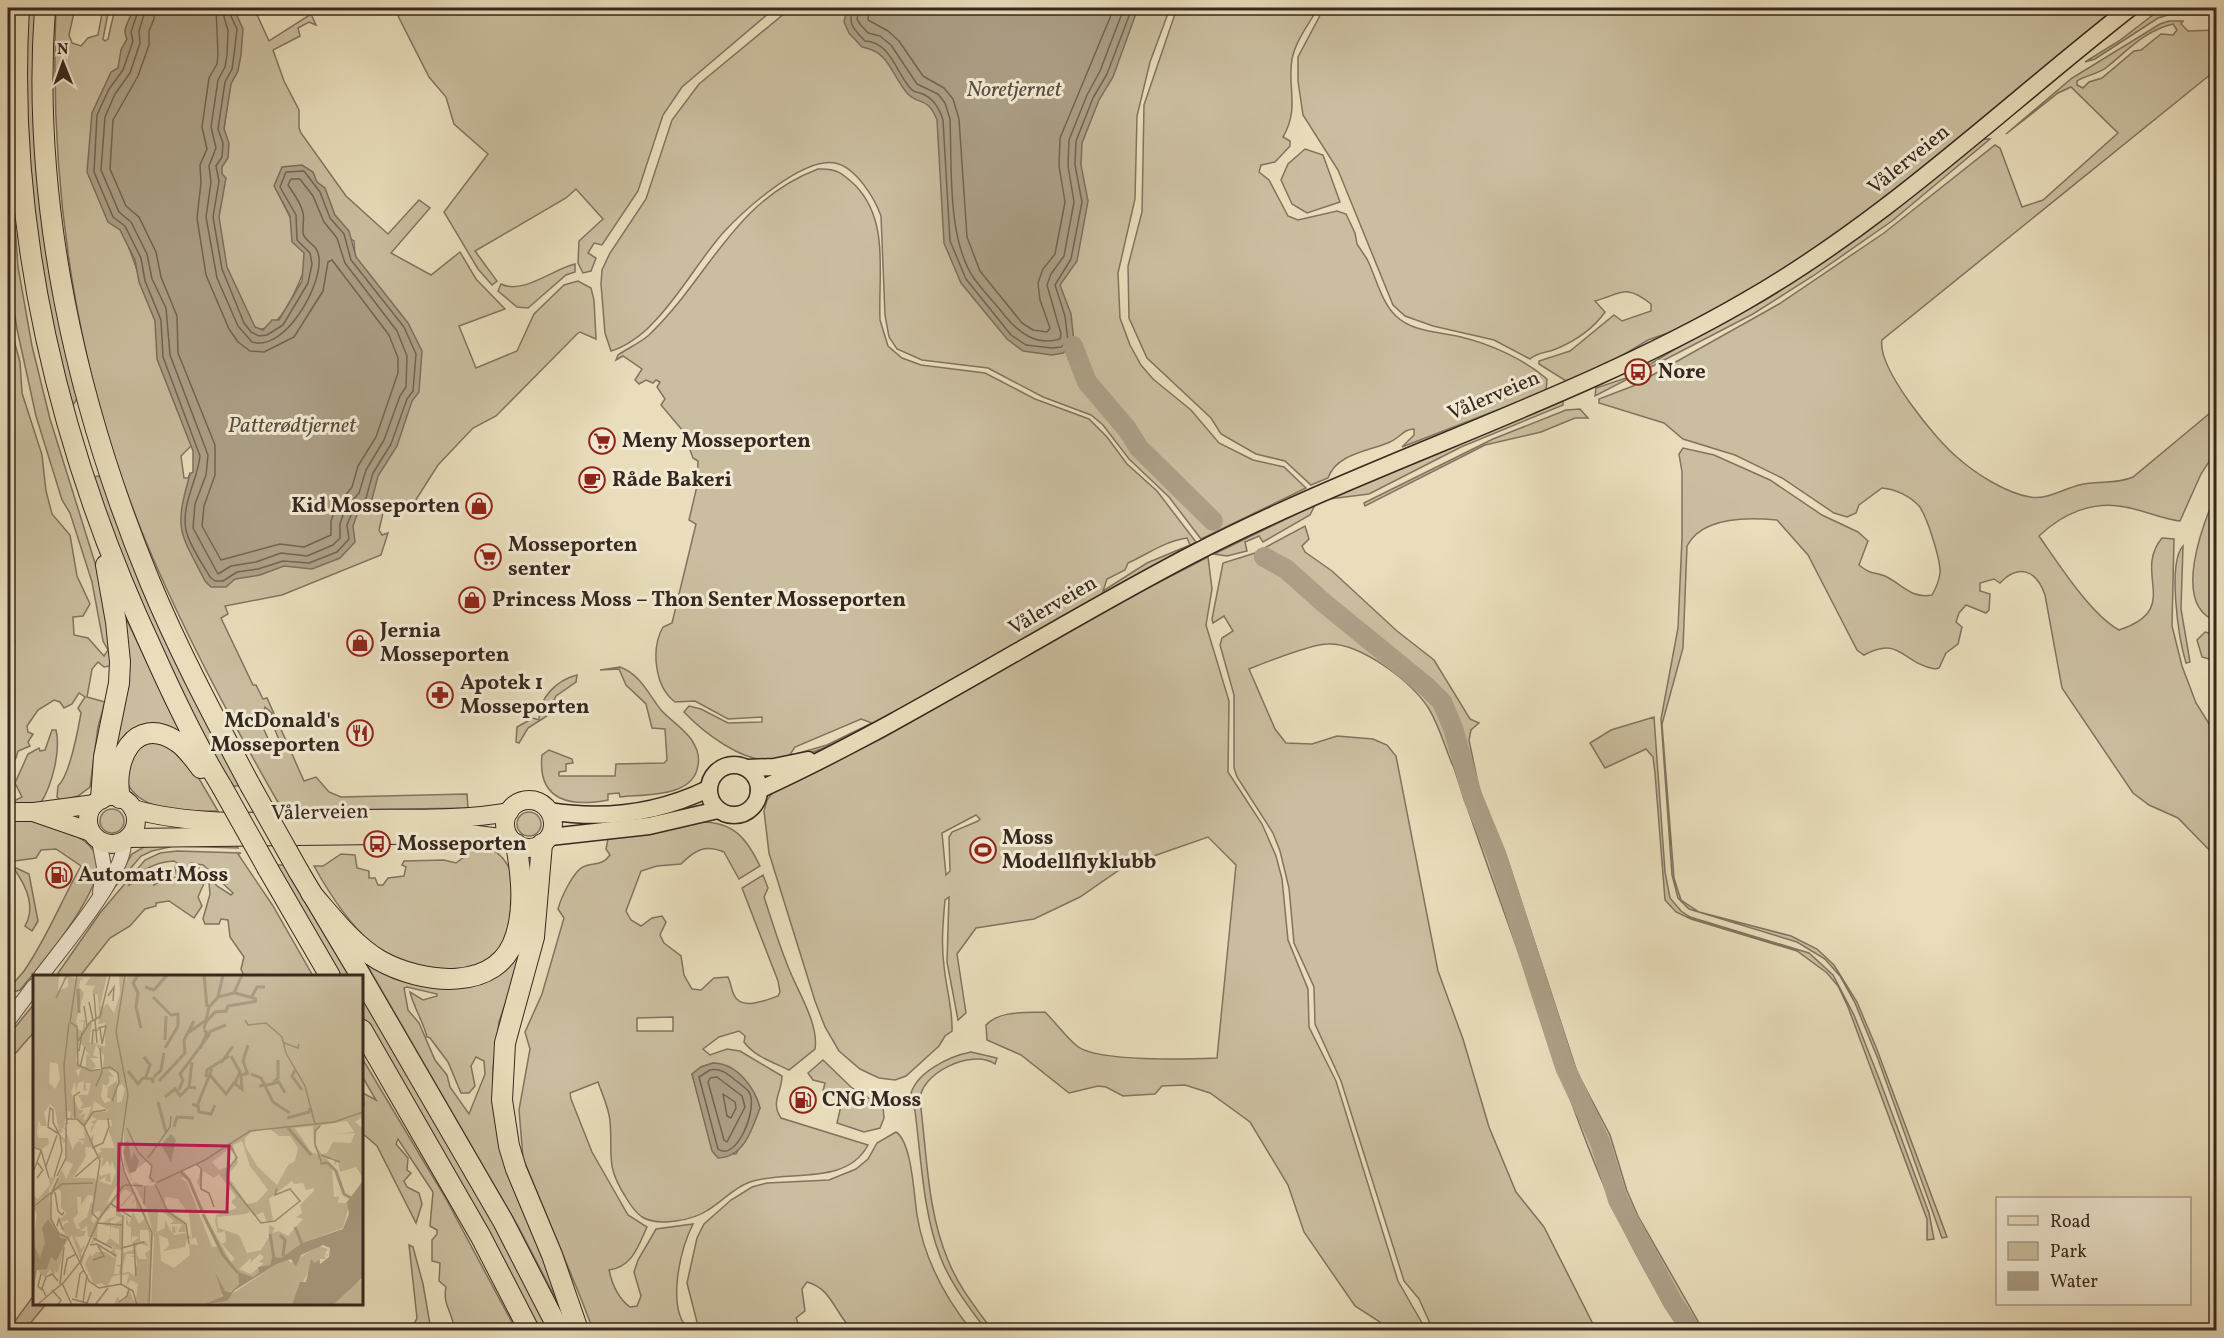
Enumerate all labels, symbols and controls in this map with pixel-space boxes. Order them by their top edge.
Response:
north arrow [33,33,93,93]
text: N [57,39,69,61]
water label: Noretjernet [966,75,1062,106]
street label: Vålerveien [1862,118,1956,202]
bus stop icon: Nore [1623,357,1653,387]
place label: Nore [1658,358,1706,387]
street label: Vålerveien [1443,364,1545,428]
water label: Patterødtjernet [228,411,357,442]
supermarket icon: Meny Mosseporten [587,426,617,456]
place label: Meny Mosseporten [622,427,811,456]
cafe icon: Råde Bakeri [577,465,607,495]
place label: Råde Bakeri [612,466,732,495]
shop icon: Kid Mosseporten [464,491,494,521]
place label: Kid Mosseporten [291,492,460,521]
place label: Mosseporten senter [508,531,638,584]
supermarket icon: Mosseporten senter [473,542,503,572]
street label: Vålerveien [1003,569,1103,643]
shop icon: Princess Moss – Thon Senter Mosseporten [457,585,487,615]
place label: Princess Moss – Thon Senter Mosseporten [492,586,906,615]
place label: Jernia Mosseporten [379,617,510,670]
shop icon: Jernia Mosseporten [345,628,375,658]
place label: Apotek 1 Mosseporten [460,669,590,722]
pharmacy icon: Apotek 1 Mosseporten [425,680,455,710]
place label: McDonald's Mosseporten [210,707,340,760]
restaurant icon: McDonald's Mosseporten [345,718,375,748]
street label: Vålerveien [271,798,369,828]
place label: Moss Modellflyklubb [1002,824,1156,877]
bus stop icon: Mosseporten [362,829,392,859]
place label: Mosseporten [397,830,527,859]
sports icon: Moss Modellflyklubb [968,835,998,865]
fuel station icon: Automat1 Moss [44,860,74,890]
place label: Automat1 Moss [78,861,228,890]
inset map [33,975,363,1305]
fuel station icon: CNG Moss [788,1085,818,1115]
place label: CNG Moss [822,1086,921,1115]
legend [1996,1197,2191,1305]
text: Road [2050,1210,2091,1235]
text: Park [2050,1240,2087,1265]
text: Water [2050,1270,2098,1295]

